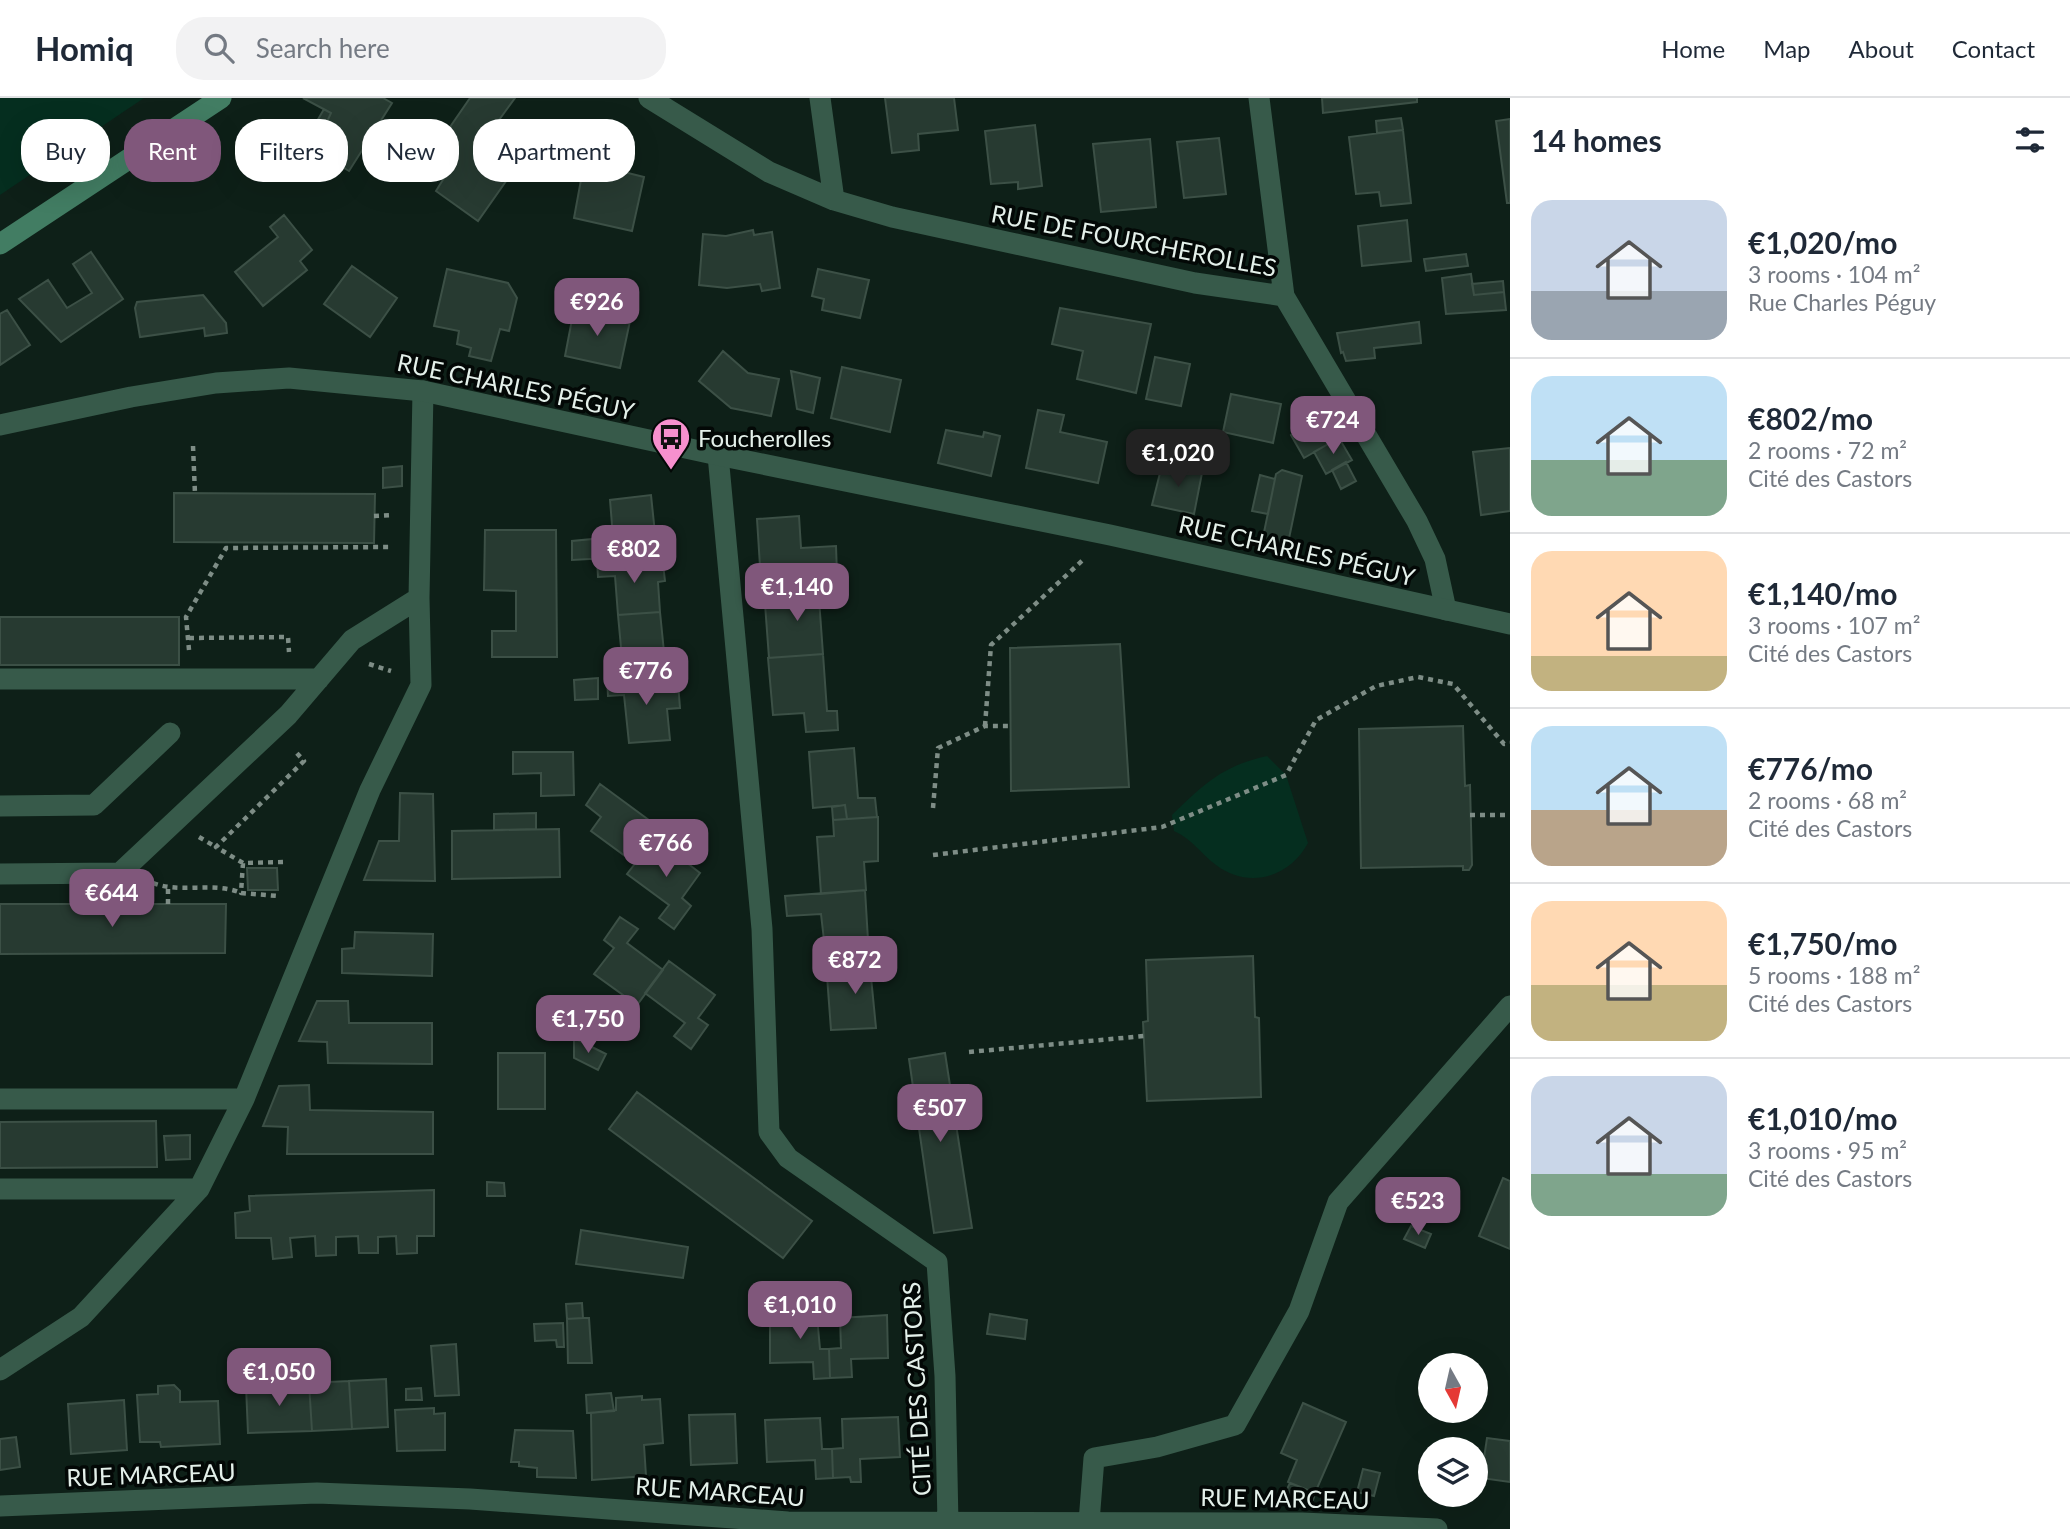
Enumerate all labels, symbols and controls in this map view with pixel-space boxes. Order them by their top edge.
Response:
search box [176,17,666,80]
text: Homiq [35,28,134,68]
icon: search [200,29,238,67]
text: Search here [256,32,390,64]
text: Home [1661,34,1725,63]
text: Map [1763,34,1811,63]
text: About [1849,34,1914,63]
text: Contact [1952,34,2035,63]
chip: Buy [21,119,110,182]
chip: Rent [124,119,221,182]
chip: Filters [235,119,348,182]
chip: New [362,119,459,182]
chip: Apartment [473,119,635,182]
icon: filters [2011,121,2049,159]
text: 14 homes [1531,122,1662,158]
street label: RUE DE FOURCHEROLLES [989,198,1279,282]
text: €1,020/mo [1748,224,1897,260]
icon: home [1587,228,1671,312]
text: 3 rooms · 104 m² [1748,260,1920,288]
pin: €926 [556,278,638,338]
text: €926 [570,287,624,315]
text: Rue Charles Péguy [1748,288,1936,316]
street label: RUE CHARLES PÉGUY [395,347,637,425]
pin: €724 [1292,396,1374,456]
text: €802/mo [1748,400,1873,436]
icon: home [1587,404,1671,488]
text: €724 [1306,405,1360,433]
bus stop icon: Foucherolles [650,416,692,471]
place label: Foucherolles [698,423,831,452]
pin: €1,020 [1121,430,1235,489]
text: 2 rooms · 72 m² [1748,436,1907,464]
text: €1,020 [1142,438,1214,466]
text: Cité des Castors [1748,464,1912,492]
street label: RUE CHARLES PÉGUY [1176,509,1418,591]
pin: €802 [593,526,675,585]
text: €802 [607,534,661,562]
pin: €1,140 [740,564,854,623]
text: €1,140 [761,572,833,600]
text: €1,140/mo [1748,575,1897,611]
icon: home [1587,579,1671,663]
text: 3 rooms · 107 m² [1748,611,1920,639]
text: Cité des Castors [1748,639,1912,667]
pin: €776 [605,648,687,707]
text: €776 [619,656,673,684]
text: €776/mo [1748,750,1873,786]
icon: home [1587,754,1671,838]
text: 2 rooms · 68 m² [1748,786,1907,814]
text: Cité des Castors [1748,814,1912,842]
pin: €766 [625,820,707,879]
text: €766 [639,828,693,856]
pin: €644 [71,870,153,929]
text: €644 [85,878,139,906]
text: €1,750/mo [1748,925,1897,961]
icon: home [1587,929,1671,1013]
pin: €872 [814,936,896,996]
text: €872 [828,945,882,973]
text: 5 rooms · 188 m² [1748,961,1920,989]
text: Cité des Castors [1748,989,1912,1017]
pin: €1,750 [531,996,645,1055]
text: €1,750 [552,1004,624,1032]
pin: €507 [899,1084,981,1144]
text: €507 [913,1093,967,1121]
text: €1,010/mo [1748,1100,1897,1136]
icon: home [1587,1104,1671,1188]
text: 3 rooms · 95 m² [1748,1136,1907,1164]
text: Cité des Castors [1748,1164,1912,1192]
pin: €523 [1377,1178,1459,1237]
text: €523 [1391,1186,1445,1214]
street label: CITÉ DES CASTORS [896,1281,936,1497]
pin: €1,010 [743,1282,857,1341]
text: €1,010 [764,1290,836,1318]
pin: €1,050 [222,1348,336,1408]
north arrow [1418,1353,1488,1423]
map controls [1418,1353,1488,1507]
text: €1,050 [243,1357,315,1385]
button: layers [1418,1437,1488,1507]
street label: RUE MARCEAU [66,1457,236,1491]
street label: RUE MARCEAU [634,1471,806,1511]
street label: RUE MARCEAU [1200,1482,1370,1514]

